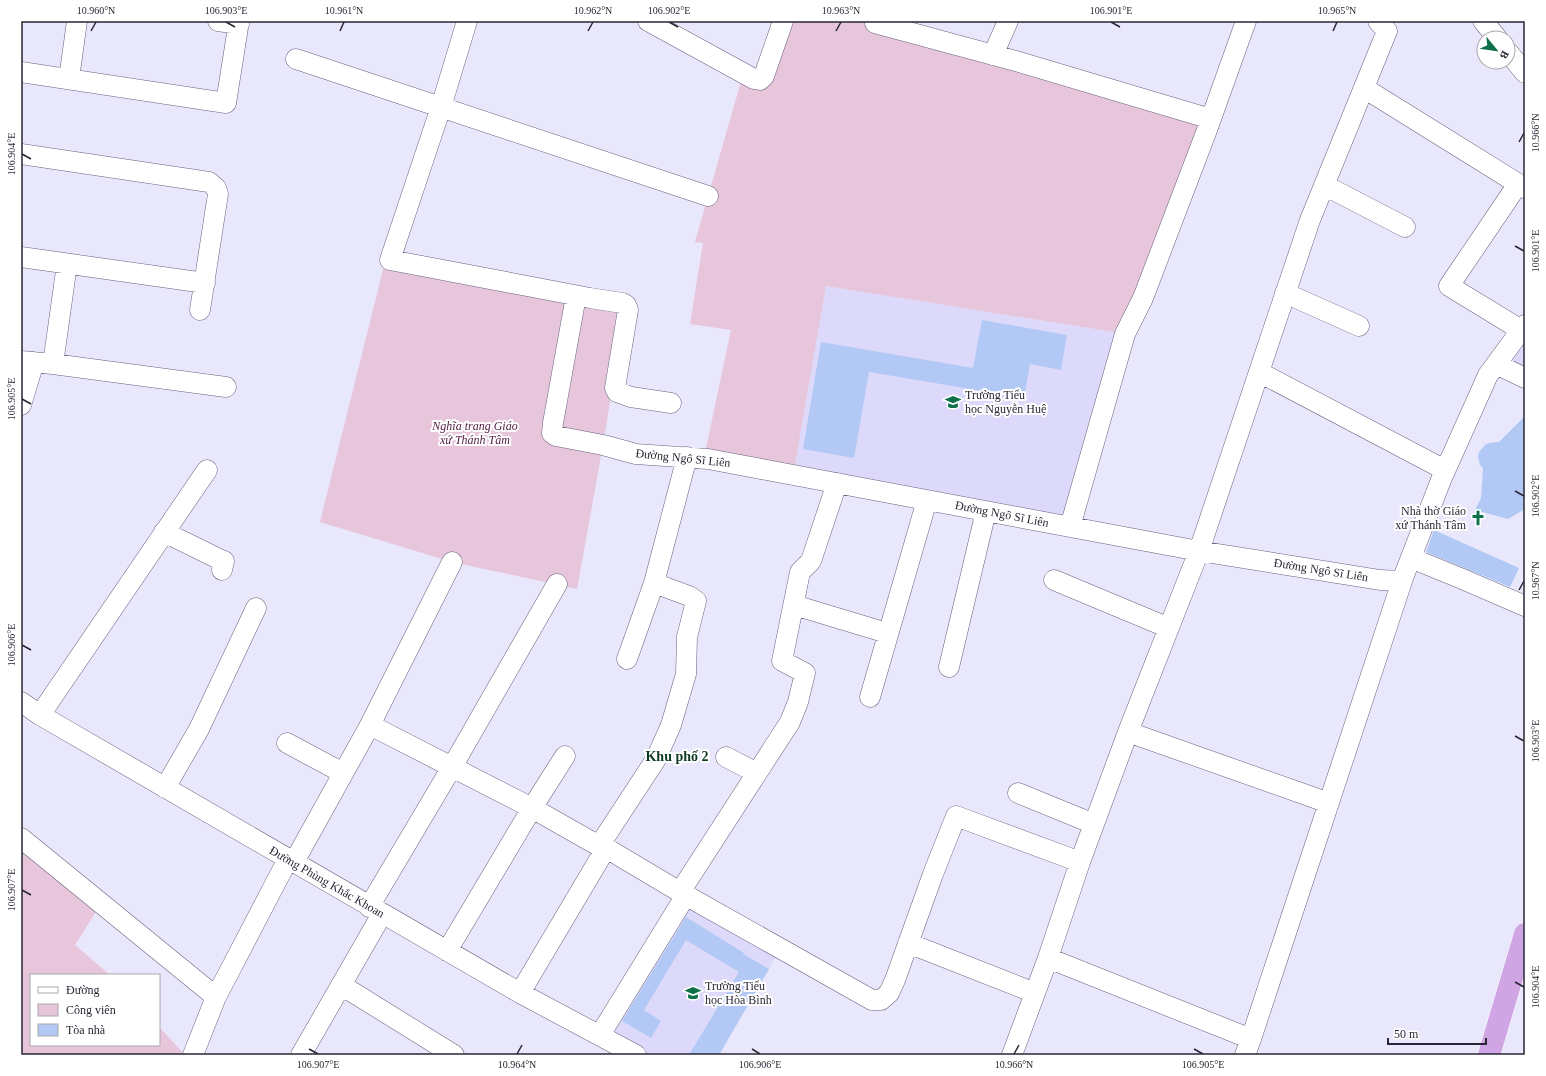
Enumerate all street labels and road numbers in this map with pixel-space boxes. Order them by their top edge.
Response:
street label: Đường Ngô Sĩ Liên [635,446,731,470]
street label: Đường Ngô Sĩ Liên [954,498,1050,530]
street label: Đường Ngô Sĩ Liên [1273,556,1369,584]
street label: Đường Phùng Khắc Khoan [267,843,387,921]

